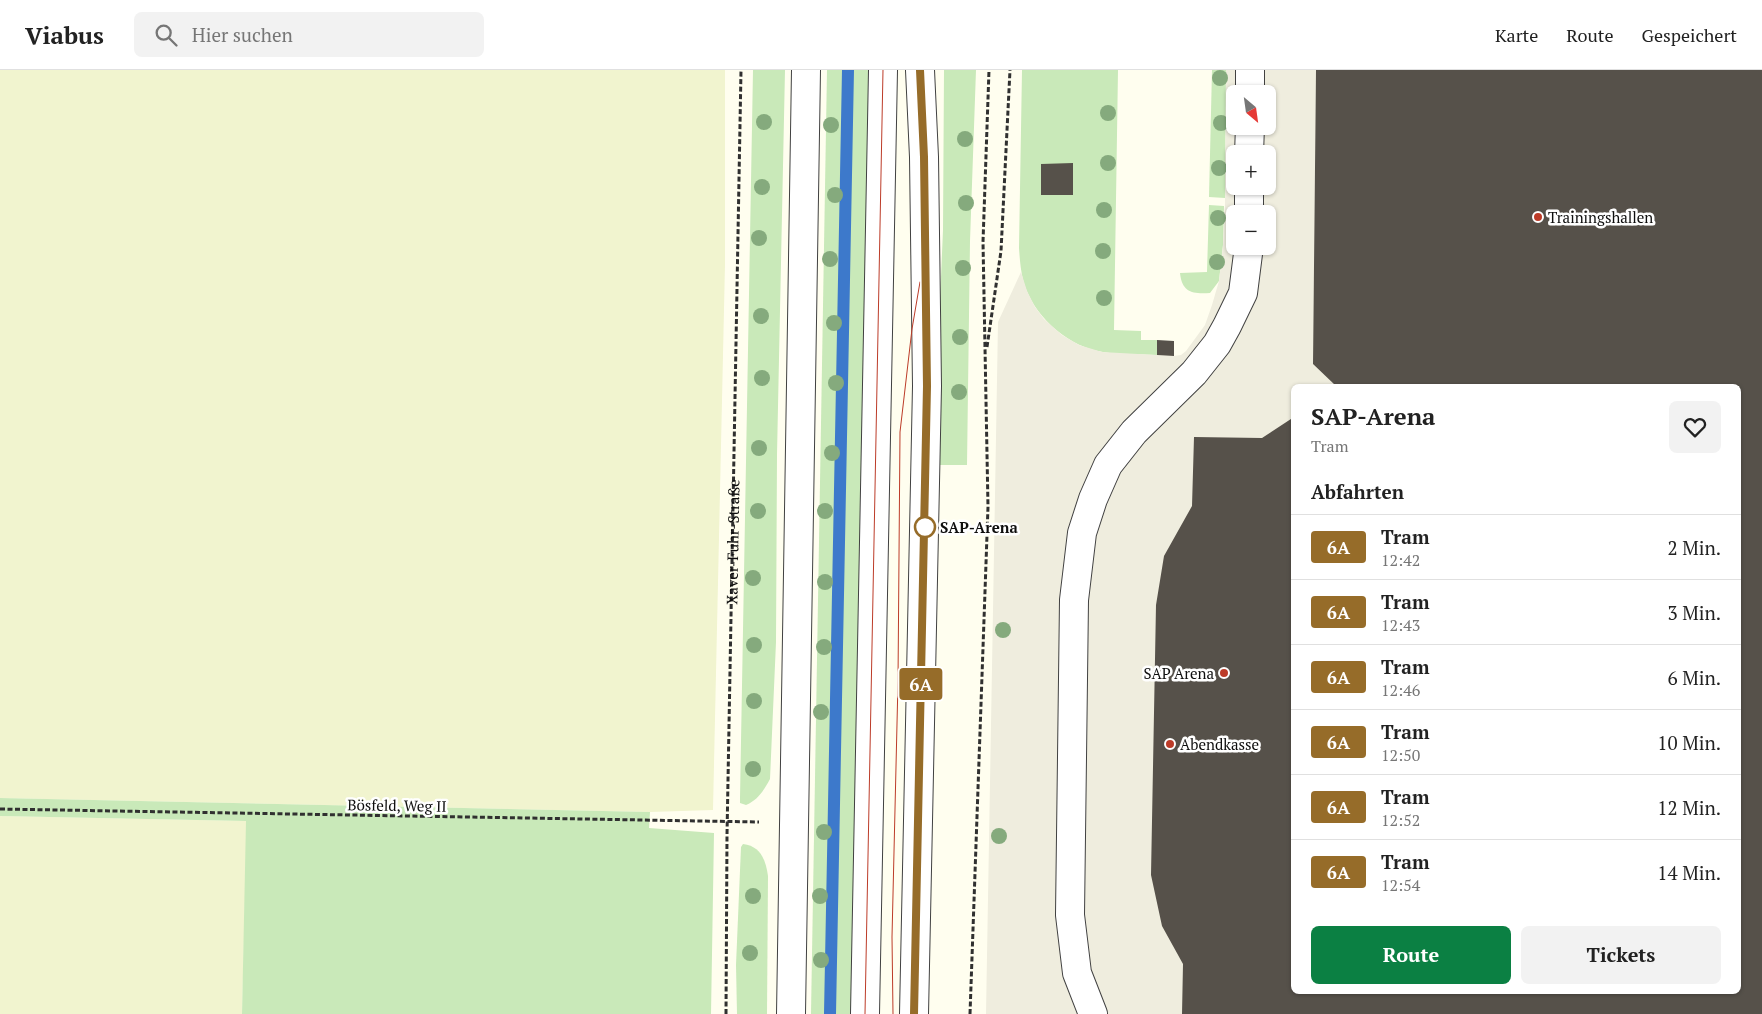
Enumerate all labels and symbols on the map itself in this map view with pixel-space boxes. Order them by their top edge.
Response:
north arrow [1226,85,1276,135]
place label: Trainingshallen [1548,207,1653,227]
marker: Trainingshallen [1532,211,1544,223]
street label: Xaver-Fuhr-Straße [721,479,744,605]
marker: SAP-Arena [914,516,936,538]
place label: SAP-Arena [940,517,1018,537]
place label: SAP Arena [1143,663,1214,683]
marker: SAP Arena [1218,667,1230,679]
line badge: 6A [898,668,944,700]
place label: Abendkasse [1180,734,1259,754]
marker: Abendkasse [1164,738,1176,750]
street label: Bösfeld, Weg II [347,794,447,816]

